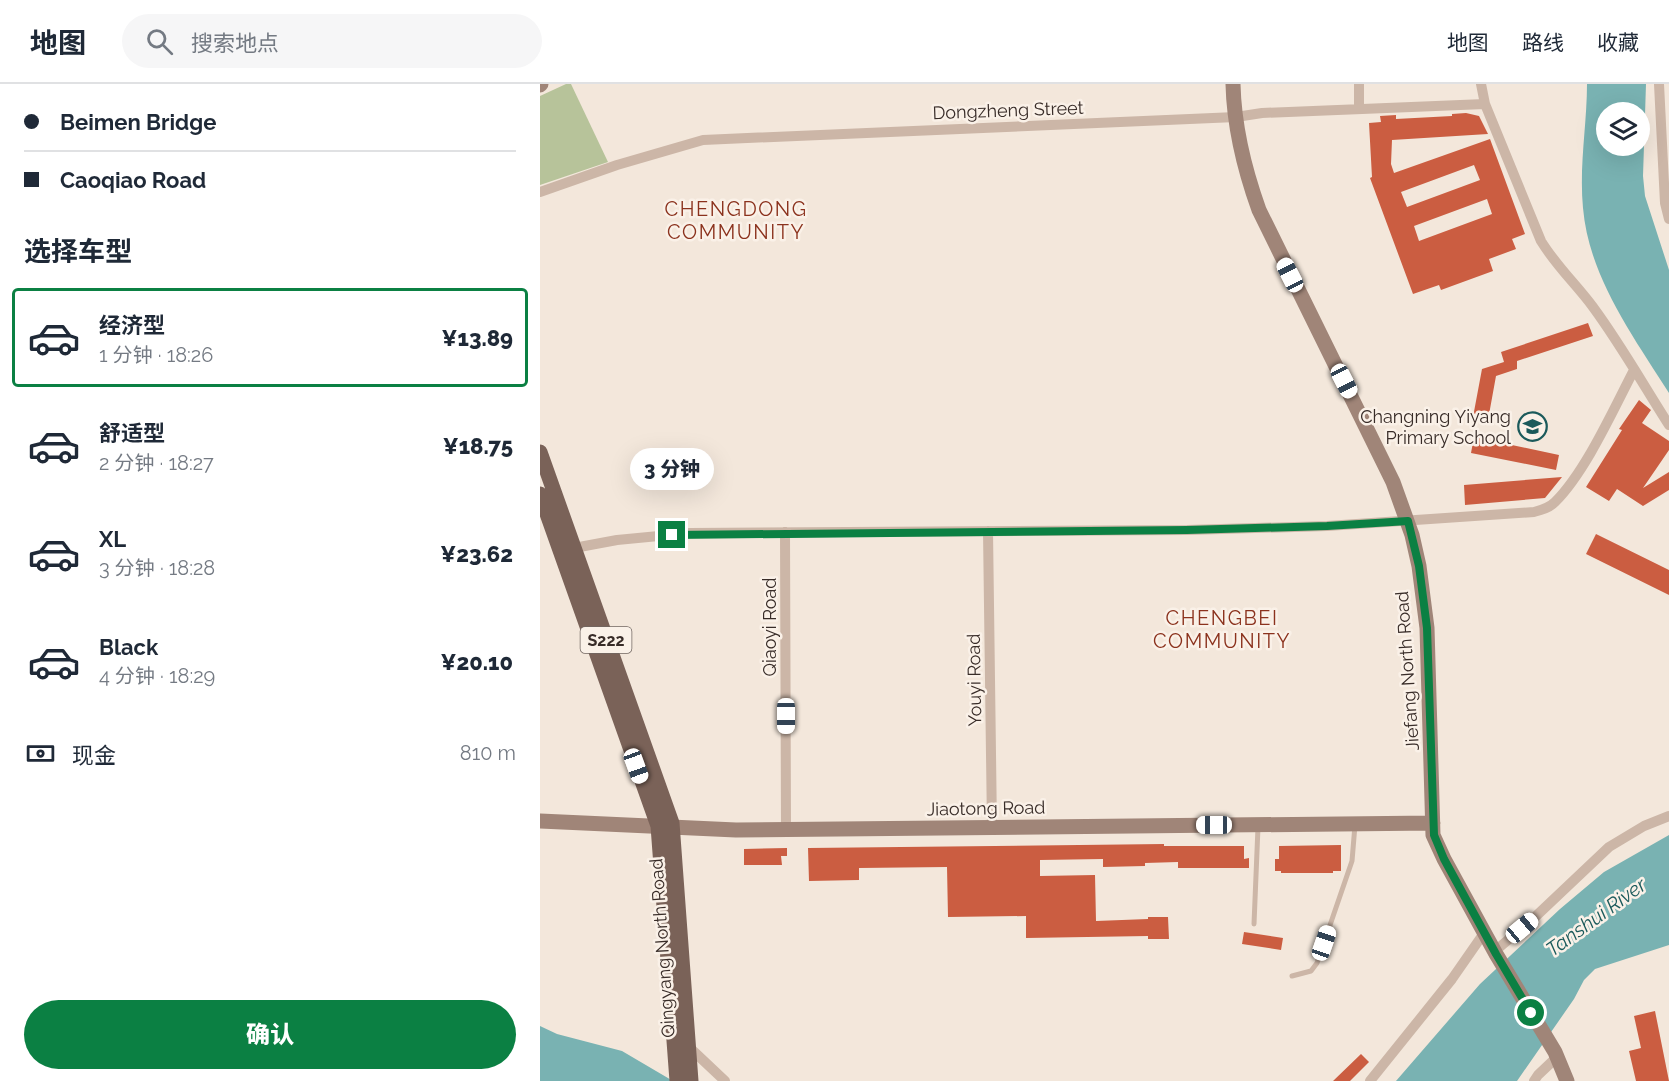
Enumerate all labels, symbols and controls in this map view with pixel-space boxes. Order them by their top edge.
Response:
search box [122,14,542,68]
icon: search [143,25,176,58]
text: 地图 [30,27,86,60]
text: 搜索地点 [191,30,279,56]
text: 地图 [1447,30,1489,55]
text: 路线 [1522,30,1564,55]
text: 收藏 [1597,30,1639,55]
street label: Dongzheng Street [932,97,1084,123]
map controls [1596,102,1650,156]
button: layers [1596,102,1650,156]
text: Beimen Bridge [60,109,216,135]
text: Caoqiao Road [60,167,206,193]
district label: CHENGDONG COMMUNITY [665,197,808,244]
text: 选择车型 [24,236,132,267]
car [1274,255,1306,295]
icon: car [27,311,81,365]
text: 经济型 [99,312,165,338]
text: ¥13.89 [442,325,513,351]
text: 1 分钟 · 18:26 [99,343,213,367]
car [1328,361,1360,401]
place label: Changning Yiyang Primary School [1360,406,1511,448]
school or university icon: Changning Yiyang Primary School [1516,410,1548,442]
icon: car [27,419,81,473]
text: 舒适型 [99,420,165,446]
text: ¥18.75 [443,433,513,459]
callout: 3 分钟 [630,448,714,490]
text: 2 分钟 · 18:27 [99,451,214,475]
text: 3 分钟 [644,457,700,481]
route end [658,521,685,548]
text: XL [99,526,126,552]
icon: car [27,527,81,581]
text: ¥23.62 [440,541,513,567]
text: 3 分钟 · 18:28 [99,556,215,580]
street label: Qiaoyi Road [759,577,780,677]
street label: Jiefang North Road [1391,590,1423,752]
district label: CHENGBEI COMMUNITY [1153,606,1291,653]
road number: S222 [580,627,632,653]
street label: Youyi Road [963,633,985,727]
text: Black [99,634,158,660]
icon: car [27,635,81,689]
text: ¥20.10 [441,649,513,675]
text: 4 分钟 · 18:29 [99,664,215,688]
car [777,698,795,734]
icon: cash [24,737,57,770]
text: 810 m [460,741,516,765]
text: 现金 [72,742,116,768]
car [621,746,651,786]
street label: Jiaotong Road [926,796,1046,820]
car [1196,816,1232,834]
street label: Qingyang North Road [645,858,679,1038]
water label: Tanshui River [1541,872,1652,961]
car [1502,910,1542,946]
car [1310,923,1338,963]
route start [1517,999,1544,1026]
button: 确认 [24,1000,516,1069]

